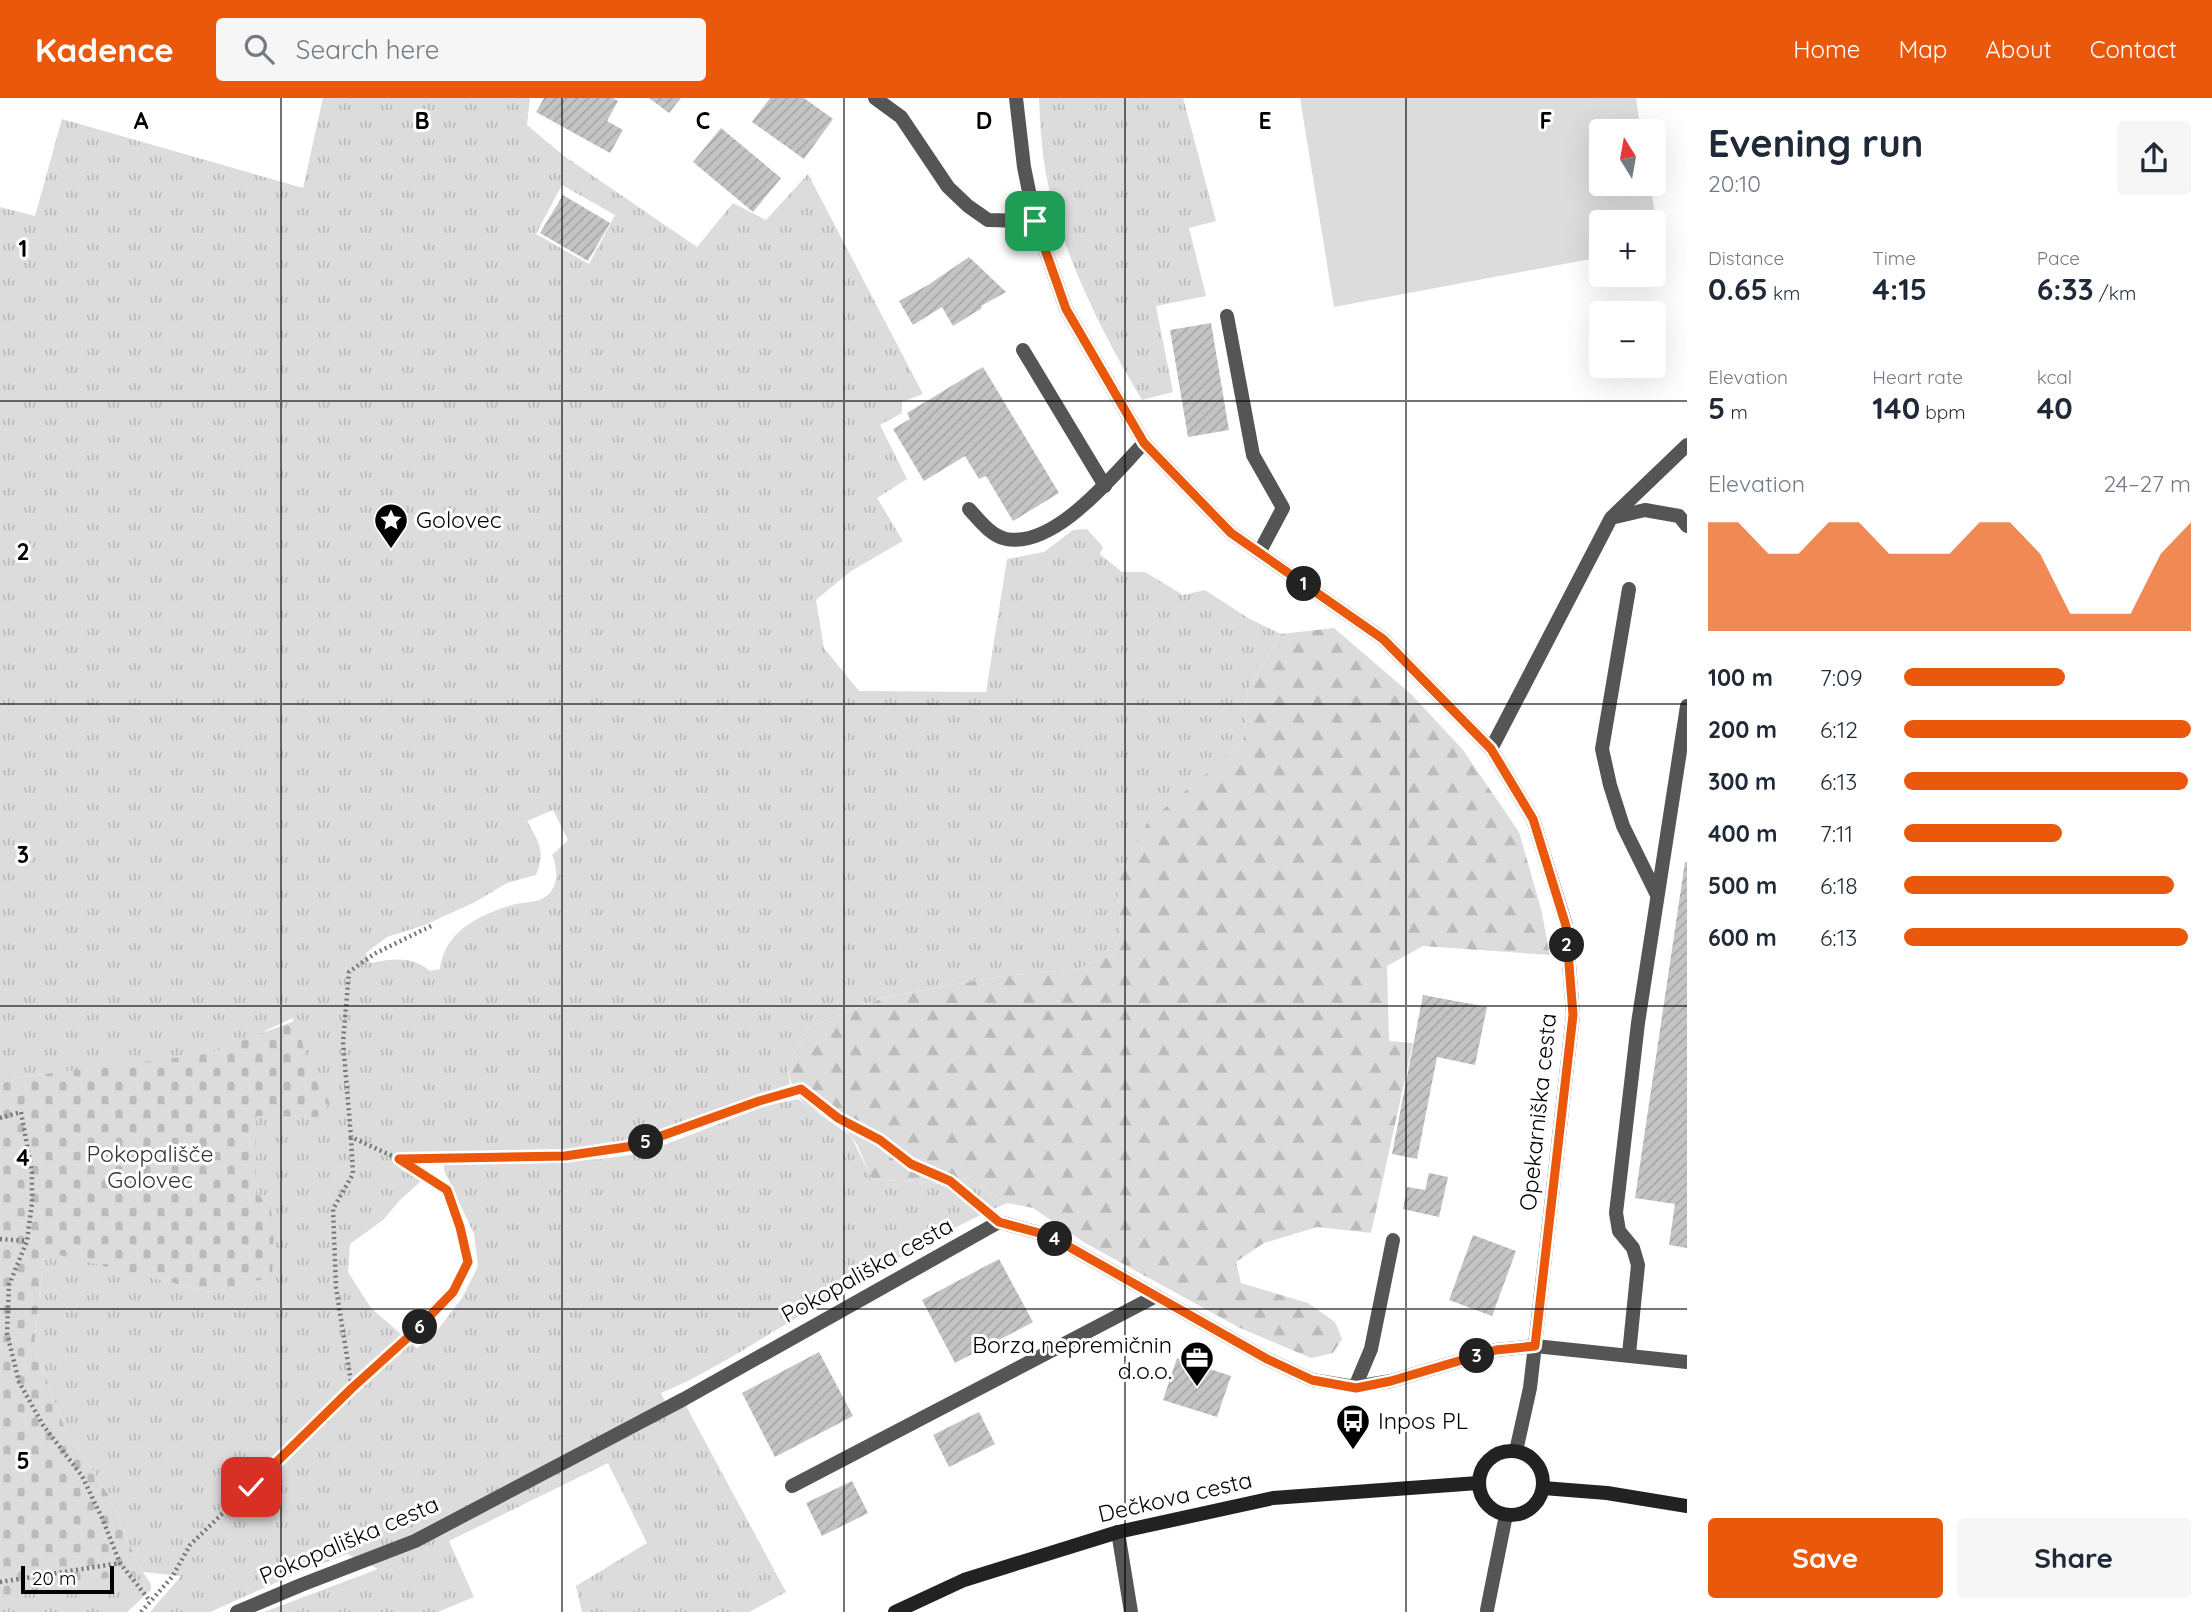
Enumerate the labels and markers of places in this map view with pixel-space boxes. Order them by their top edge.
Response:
pin [1005,191,1065,251]
place icon: Golovec [372,501,410,550]
place label: Golovec [416,505,502,534]
pin: 1 [1286,566,1322,602]
pin: 2 [1550,928,1584,962]
pin: 5 [628,1124,664,1160]
pin: 4 [1038,1222,1072,1256]
pin: 6 [402,1310,438,1344]
place label: Borza nepremičnin d.o.o. [972,1330,1172,1385]
pin: 3 [1460,1338,1494,1374]
office icon: Borza nepremičnin d.o.o. [1178,1339,1216,1388]
bus stop icon: Inpos PL [1334,1402,1372,1451]
place label: Inpos PL [1378,1406,1468,1435]
pin [221,1457,281,1517]

